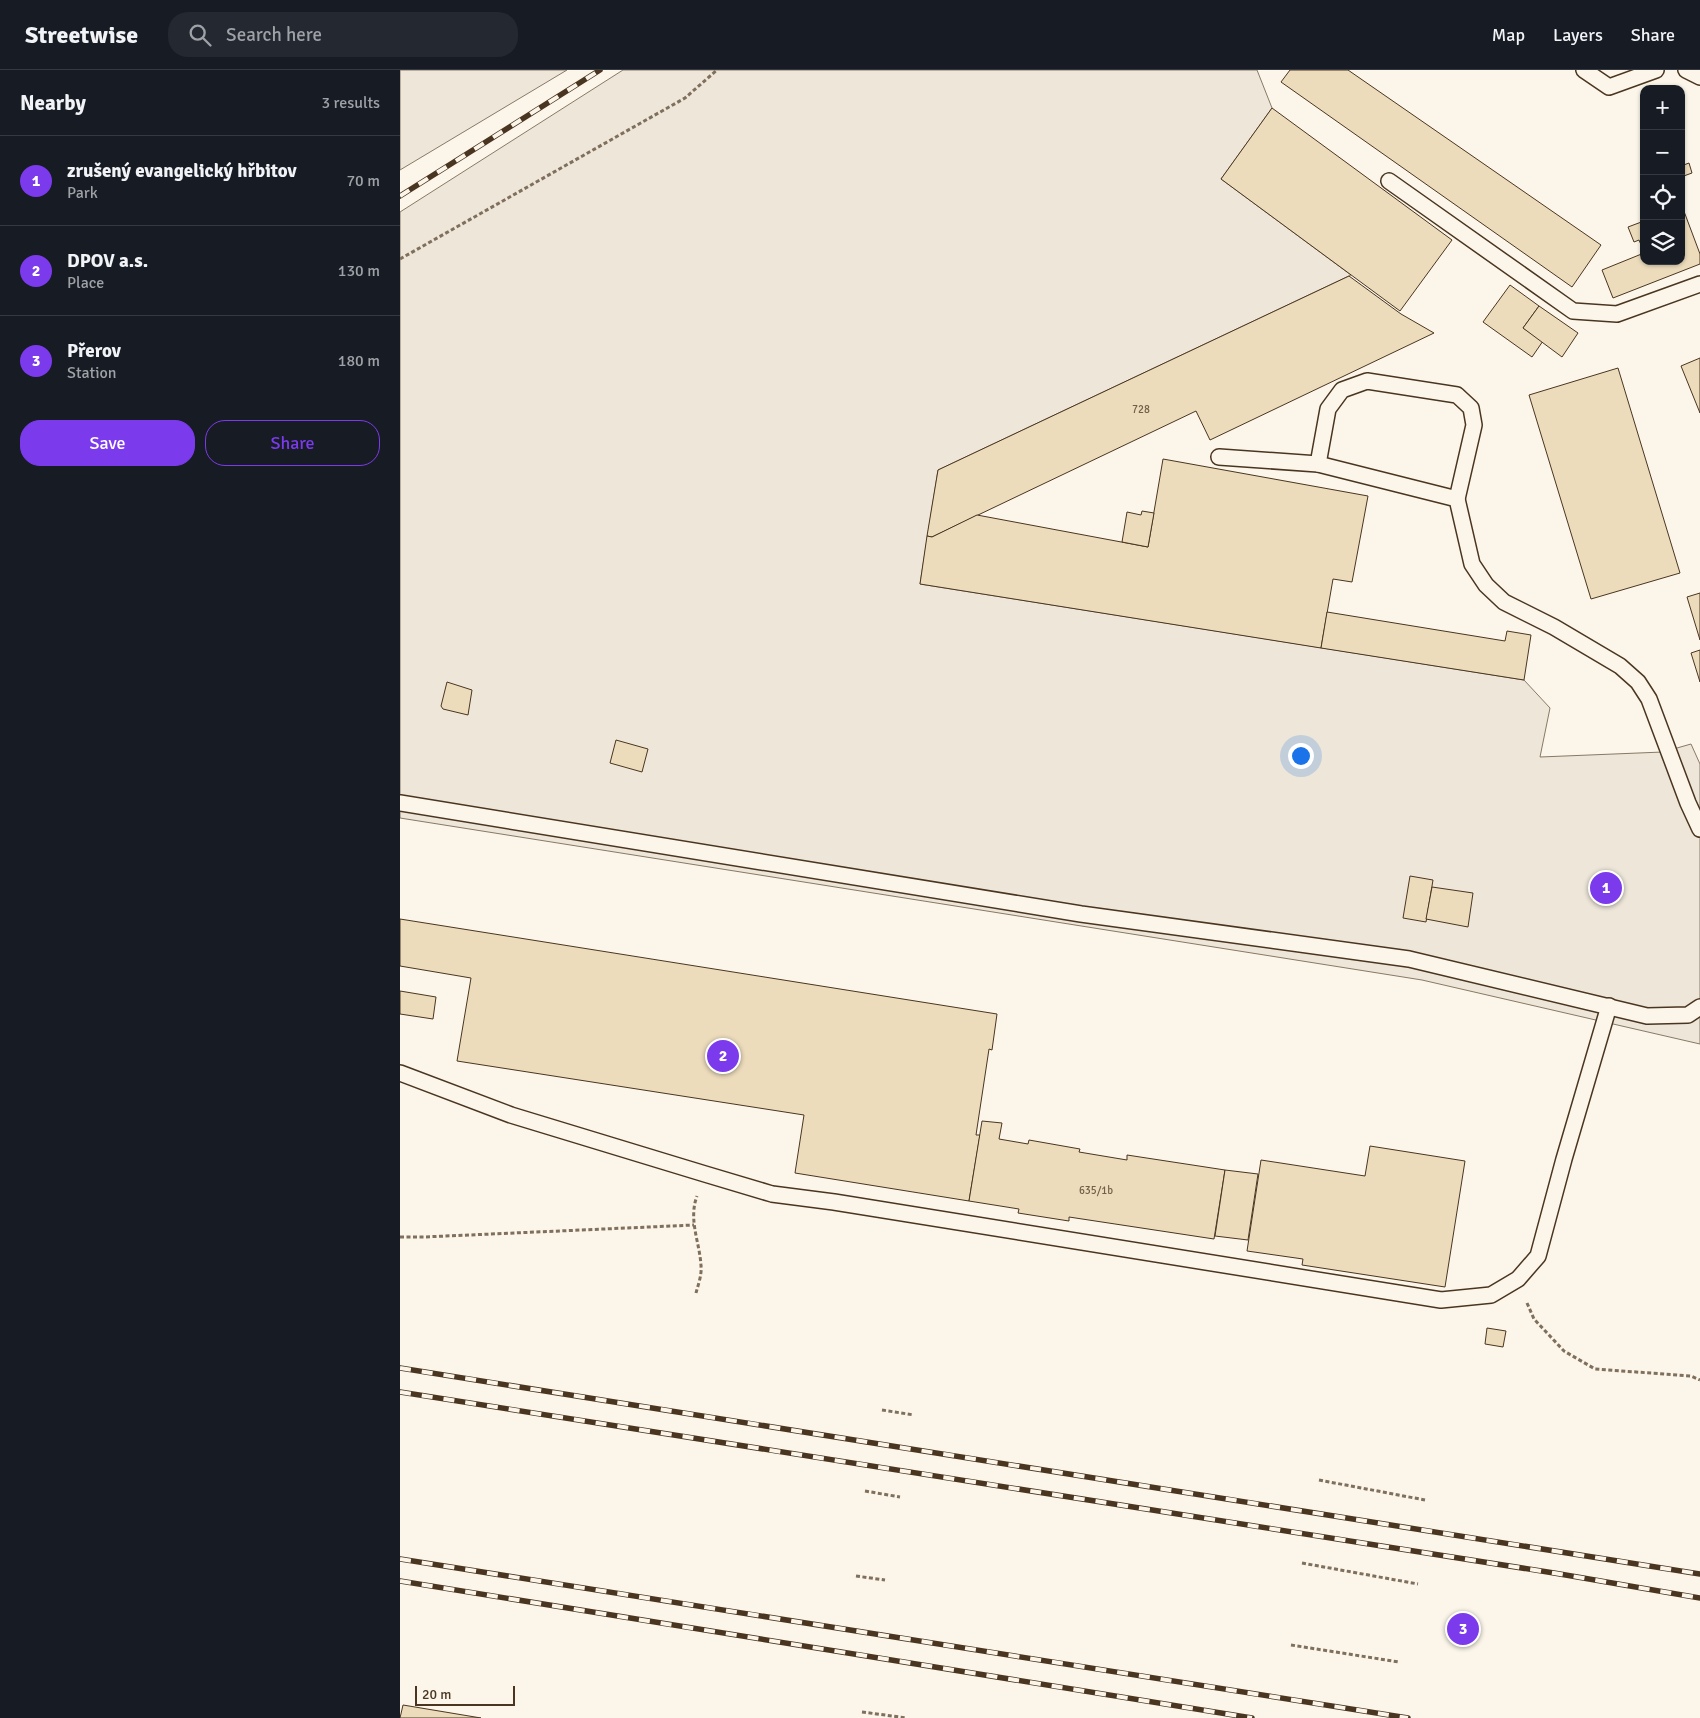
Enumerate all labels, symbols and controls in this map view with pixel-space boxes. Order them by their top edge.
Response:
search box [168,12,518,57]
text: Streetwise [25,20,138,50]
icon: search [186,21,214,49]
text: Search here [226,23,322,47]
text: Map [1492,24,1525,46]
text: Layers [1553,24,1603,46]
text: Share [1631,24,1675,46]
map controls [1640,85,1685,265]
button: + [1640,85,1685,130]
text: Nearby [20,90,86,116]
text: 3 results [321,93,380,113]
button: − [1640,130,1685,175]
text: zrušený evangelický hřbitov [67,159,297,183]
text: 1 [32,171,40,191]
text: 70 m [346,171,380,191]
button: locate [1640,175,1685,220]
text: Park [67,183,98,203]
button: layers [1640,220,1685,265]
text: DPOV a.s. [67,249,148,273]
text: 2 [32,261,40,281]
text: 130 m [338,261,380,281]
text: Place [67,273,104,293]
text: Přerov [67,339,121,363]
text: 3 [32,351,40,371]
text: 180 m [338,351,380,371]
text: Station [67,363,117,383]
house number: 728 [1132,403,1150,416]
button: Save [20,420,195,466]
button: Share [205,420,380,466]
your location [1288,743,1314,769]
pin: 1 [1590,869,1622,907]
pin: 2 [707,1037,739,1075]
house number: 635/1b [1079,1184,1113,1197]
pin: 3 [1447,1610,1479,1648]
scale bar [415,1683,515,1706]
text: 20 m [422,1686,451,1703]

